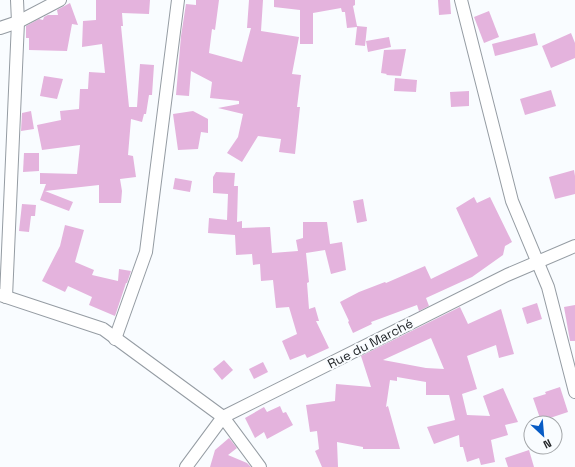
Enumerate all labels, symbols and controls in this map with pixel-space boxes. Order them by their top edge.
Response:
street label: Rue du Marché [325,315,416,372]
north arrow [523,415,563,455]
text: N [541,436,554,452]

